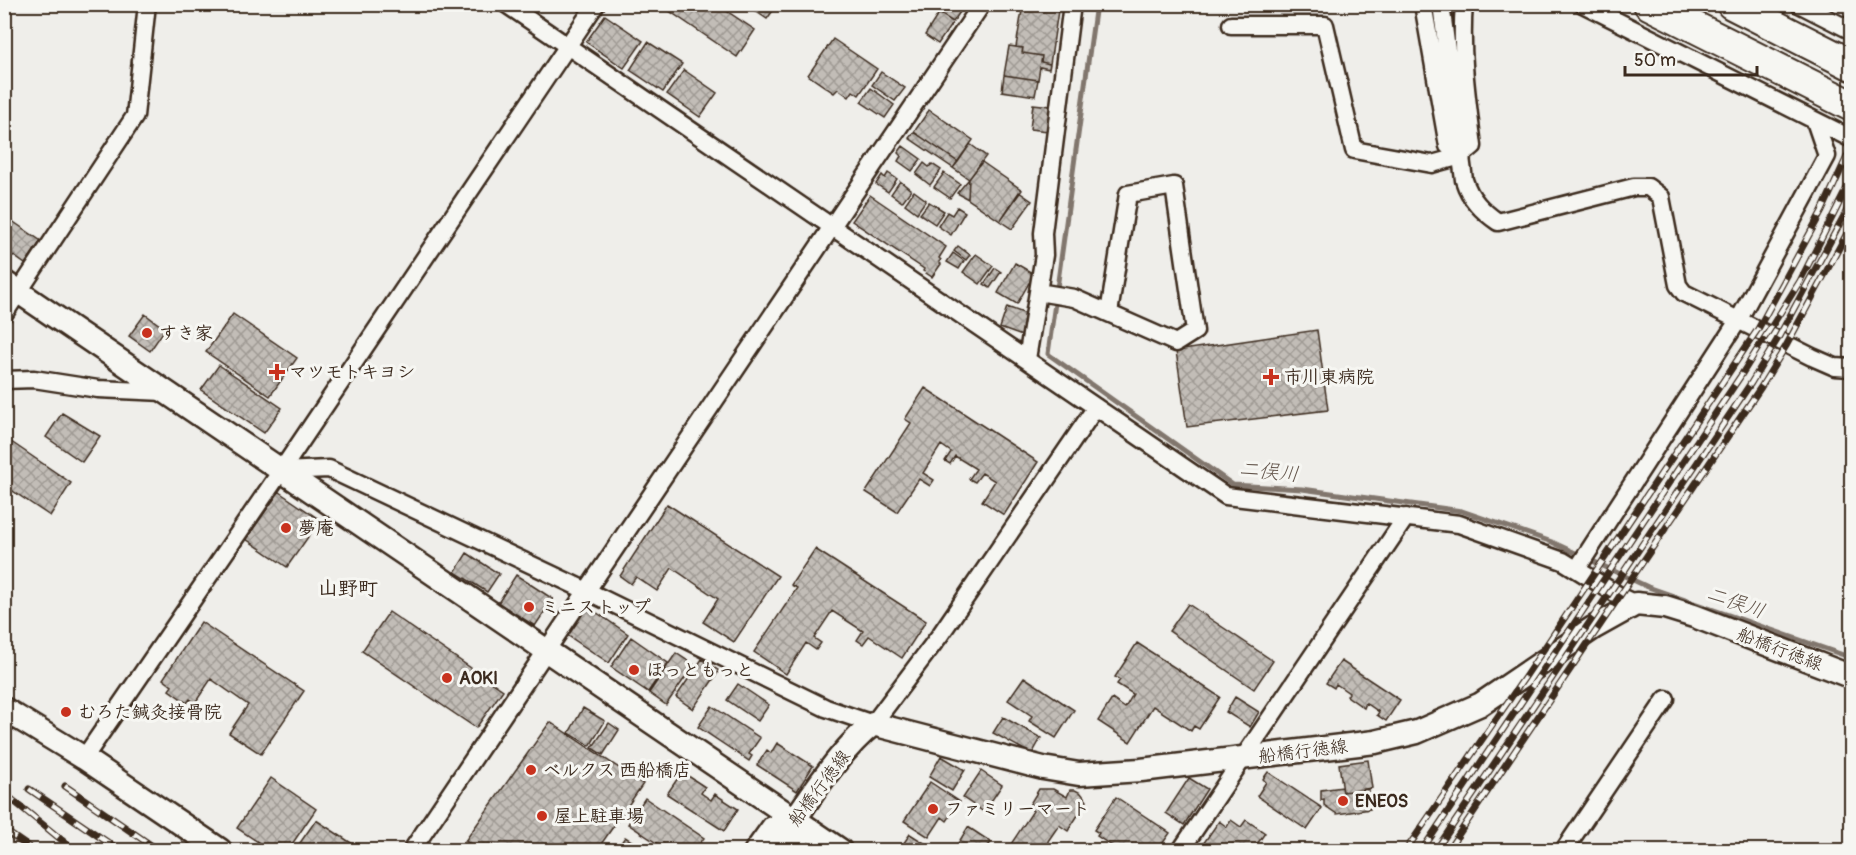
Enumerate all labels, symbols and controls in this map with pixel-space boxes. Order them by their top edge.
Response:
scale bar [1625,39,1757,77]
text: 50 m [1634,49,1676,72]
place label: すき家 [159,322,213,345]
marker: すき家 [140,326,154,340]
place label: マツモトキヨシ [289,361,415,384]
marker: マツモトキヨシ [270,365,284,379]
place label: 市川東病院 [1284,366,1374,389]
marker: 市川東病院 [1262,368,1280,386]
water label: 二俣川 [1238,456,1300,487]
place label: 夢庵 [298,517,334,540]
marker: 夢庵 [279,521,293,535]
district label: 山野町 [318,576,378,601]
water label: 二俣川 [1703,581,1768,624]
place label: ミニストップ [541,596,651,619]
marker: ミニストップ [522,600,536,614]
street label: 船橋行徳線 [1734,623,1826,676]
place label: ほっともっと [646,659,754,682]
marker: ほっともっと [627,663,641,677]
place label: AOKI [459,667,498,690]
marker: AOKI [440,671,454,685]
place label: むろた鍼灸接骨院 [78,701,222,724]
marker: むろた鍼灸接骨院 [59,705,73,719]
street label: 船橋行徳線 [1257,735,1349,768]
street label: 船橋行徳線 [783,745,856,831]
place label: ベルクス 西船橋店 [543,759,691,782]
marker: ベルクス 西船橋店 [524,763,538,777]
place label: ENEOS [1355,790,1408,813]
marker: ENEOS [1336,794,1350,808]
place label: ファミリーマート [945,798,1090,821]
marker: ファミリーマート [926,802,940,816]
place label: 屋上駐車場 [554,805,644,828]
marker: 屋上駐車場 [535,809,549,823]

